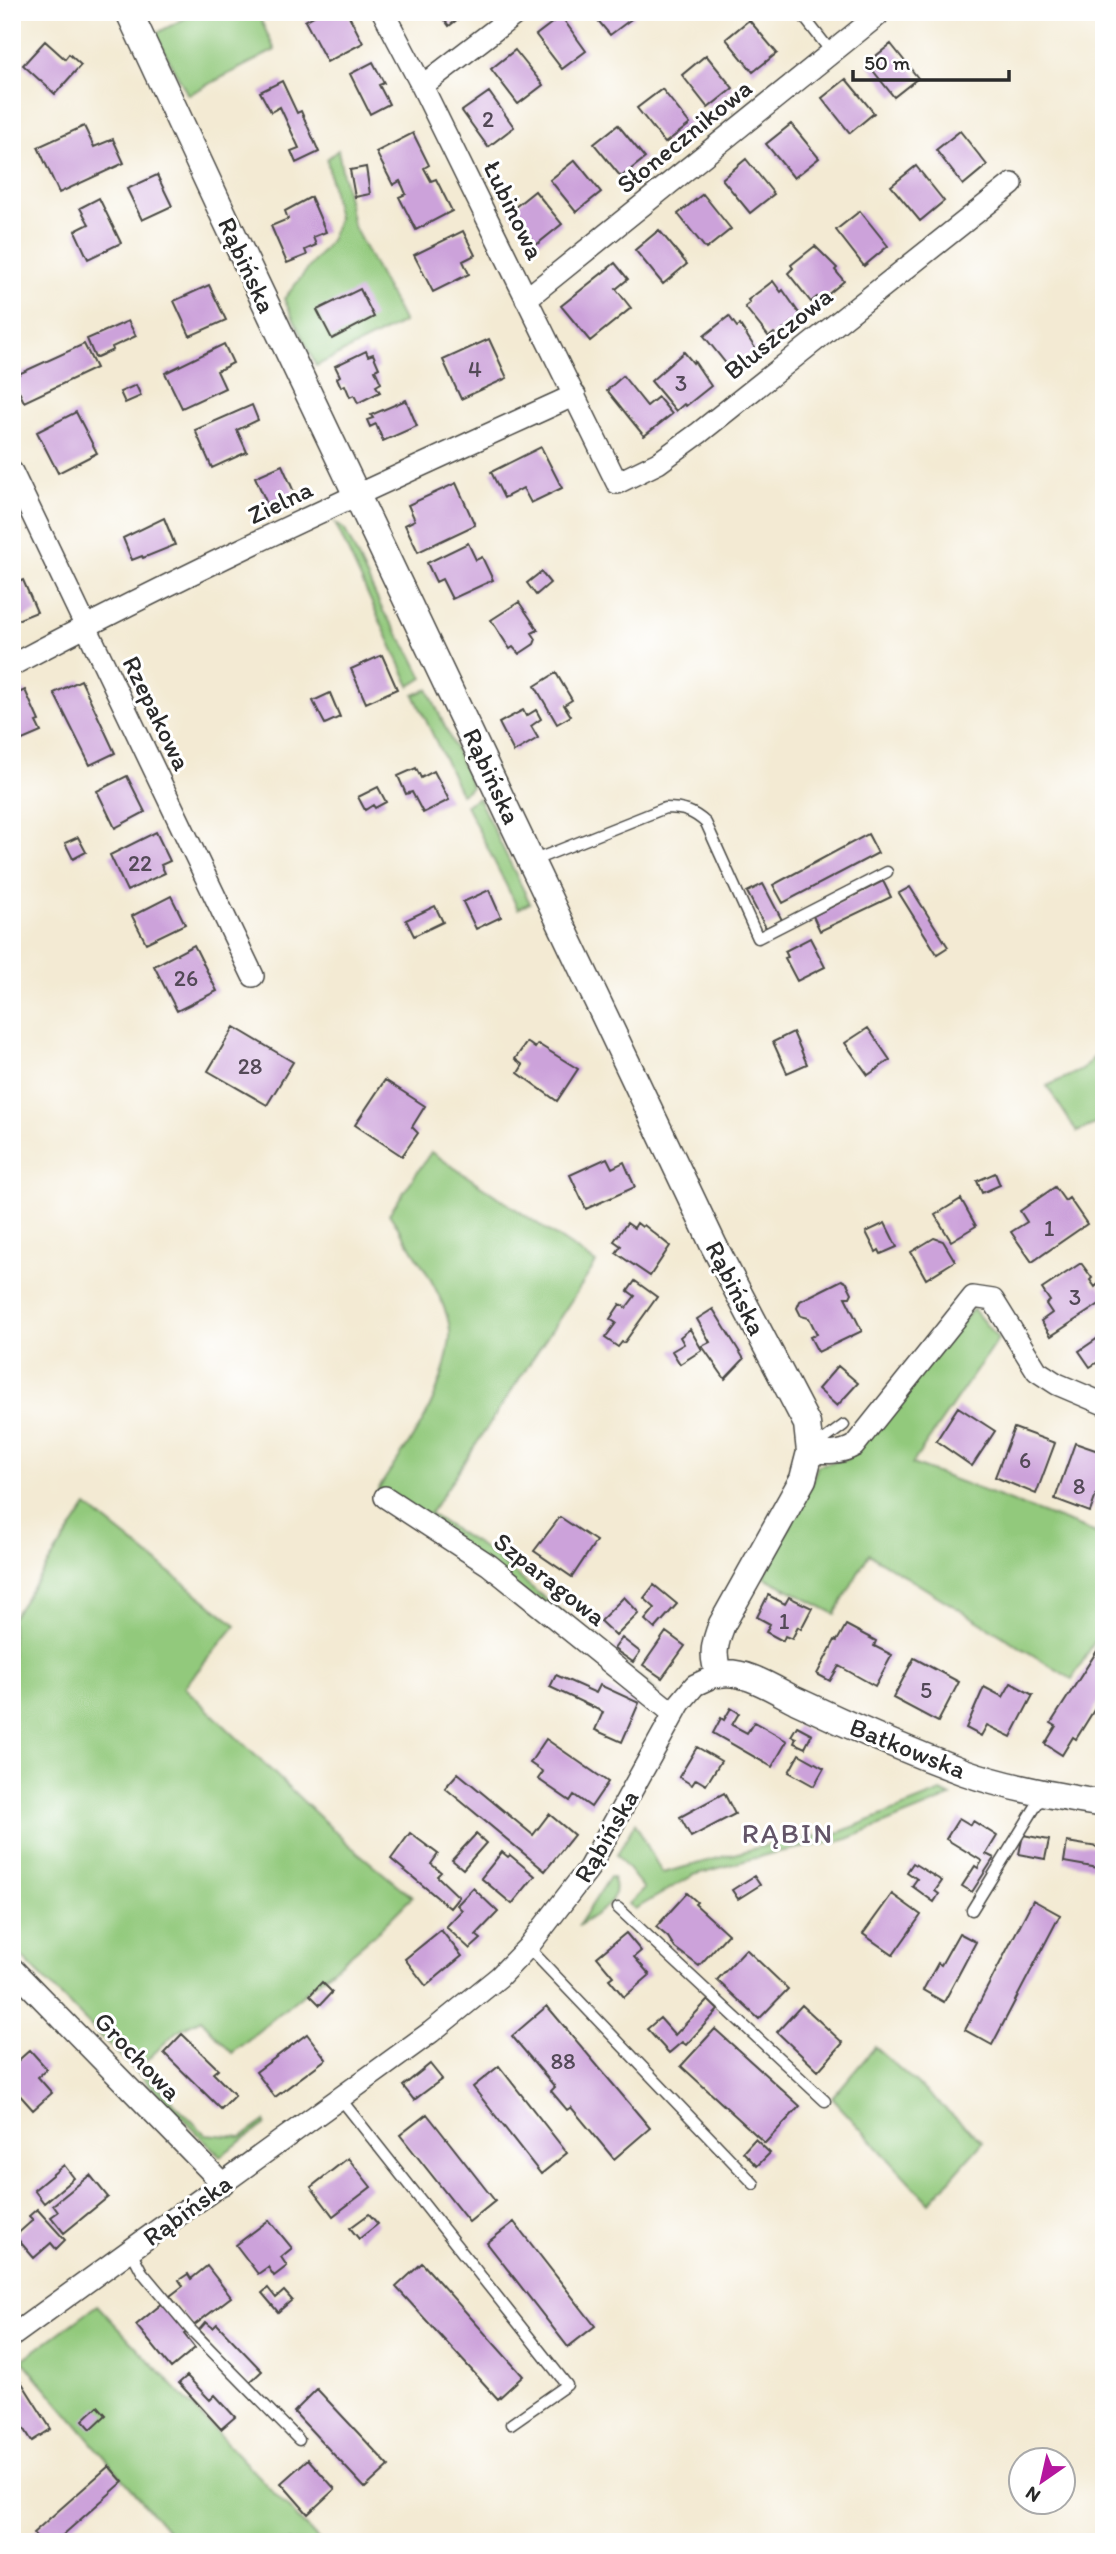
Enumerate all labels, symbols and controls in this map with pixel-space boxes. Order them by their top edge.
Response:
scale bar [853,38,1009,82]
text: 50 m [864,50,911,75]
street label: Słonecznikowa [610,72,758,200]
house number: 2 [482,105,494,133]
street label: Łubinowa [476,155,552,265]
street label: Rąbińska [211,212,283,318]
street label: Bluszczowa [717,279,839,387]
house number: 4 [468,355,482,383]
house number: 3 [675,369,687,397]
street label: Zielna [242,472,318,531]
street label: Rzepakowa [116,650,199,776]
street label: Rąbińska [456,723,528,829]
house number: 22 [128,849,152,877]
house number: 26 [174,964,198,992]
house number: 28 [238,1052,262,1080]
house number: 1 [1044,1214,1055,1242]
street label: Rąbińska [699,1235,773,1341]
house number: 3 [1069,1283,1081,1311]
house number: 6 [1019,1446,1031,1474]
house number: 8 [1073,1472,1085,1500]
street label: Szparagowa [487,1525,613,1633]
house number: 1 [779,1607,790,1635]
house number: 5 [920,1676,932,1704]
street label: Batkowska [845,1710,971,1786]
street label: Rąbińska [567,1784,645,1888]
district label: RĄBIN [742,1816,834,1850]
street label: Grochowa [88,2005,189,2108]
house number: 88 [550,2047,576,2075]
street label: Rąbińska [136,2167,238,2253]
north arrow [1007,2446,1078,2516]
text: N [1021,2482,1045,2508]

